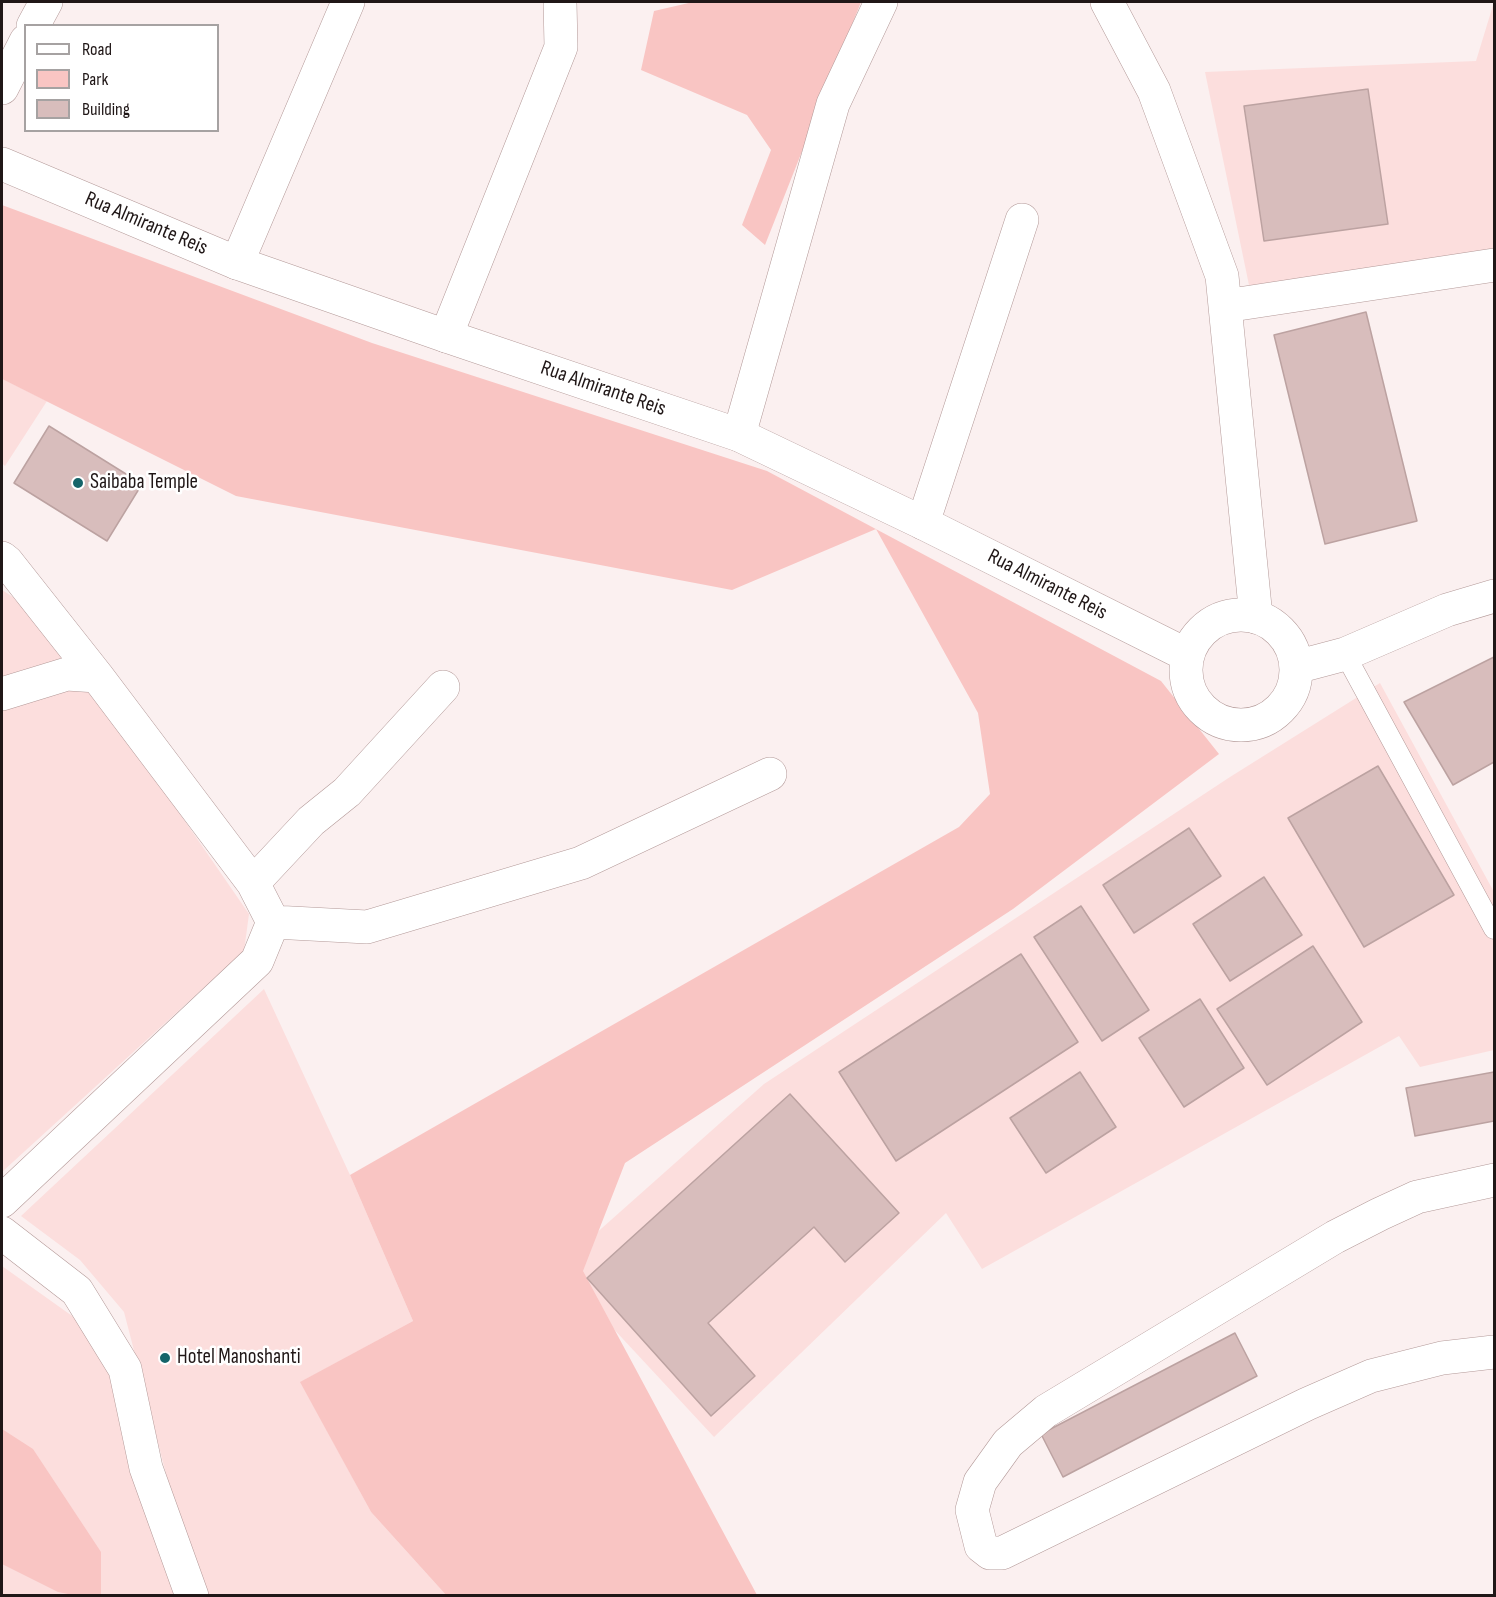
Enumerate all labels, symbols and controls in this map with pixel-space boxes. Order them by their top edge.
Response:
legend [24,24,219,132]
text: Road [82,39,112,60]
text: Park [82,69,108,90]
text: Building [82,99,130,120]
street label: Rua Almirante Reis [81,187,211,261]
street label: Rua Almirante Reis [537,356,669,422]
place label: Saibaba Temple [90,470,198,496]
marker: Saibaba Temple [71,476,85,490]
street label: Rua Almirante Reis [983,544,1111,626]
place label: Hotel Manoshanti [177,1345,301,1371]
marker: Hotel Manoshanti [158,1351,172,1365]

